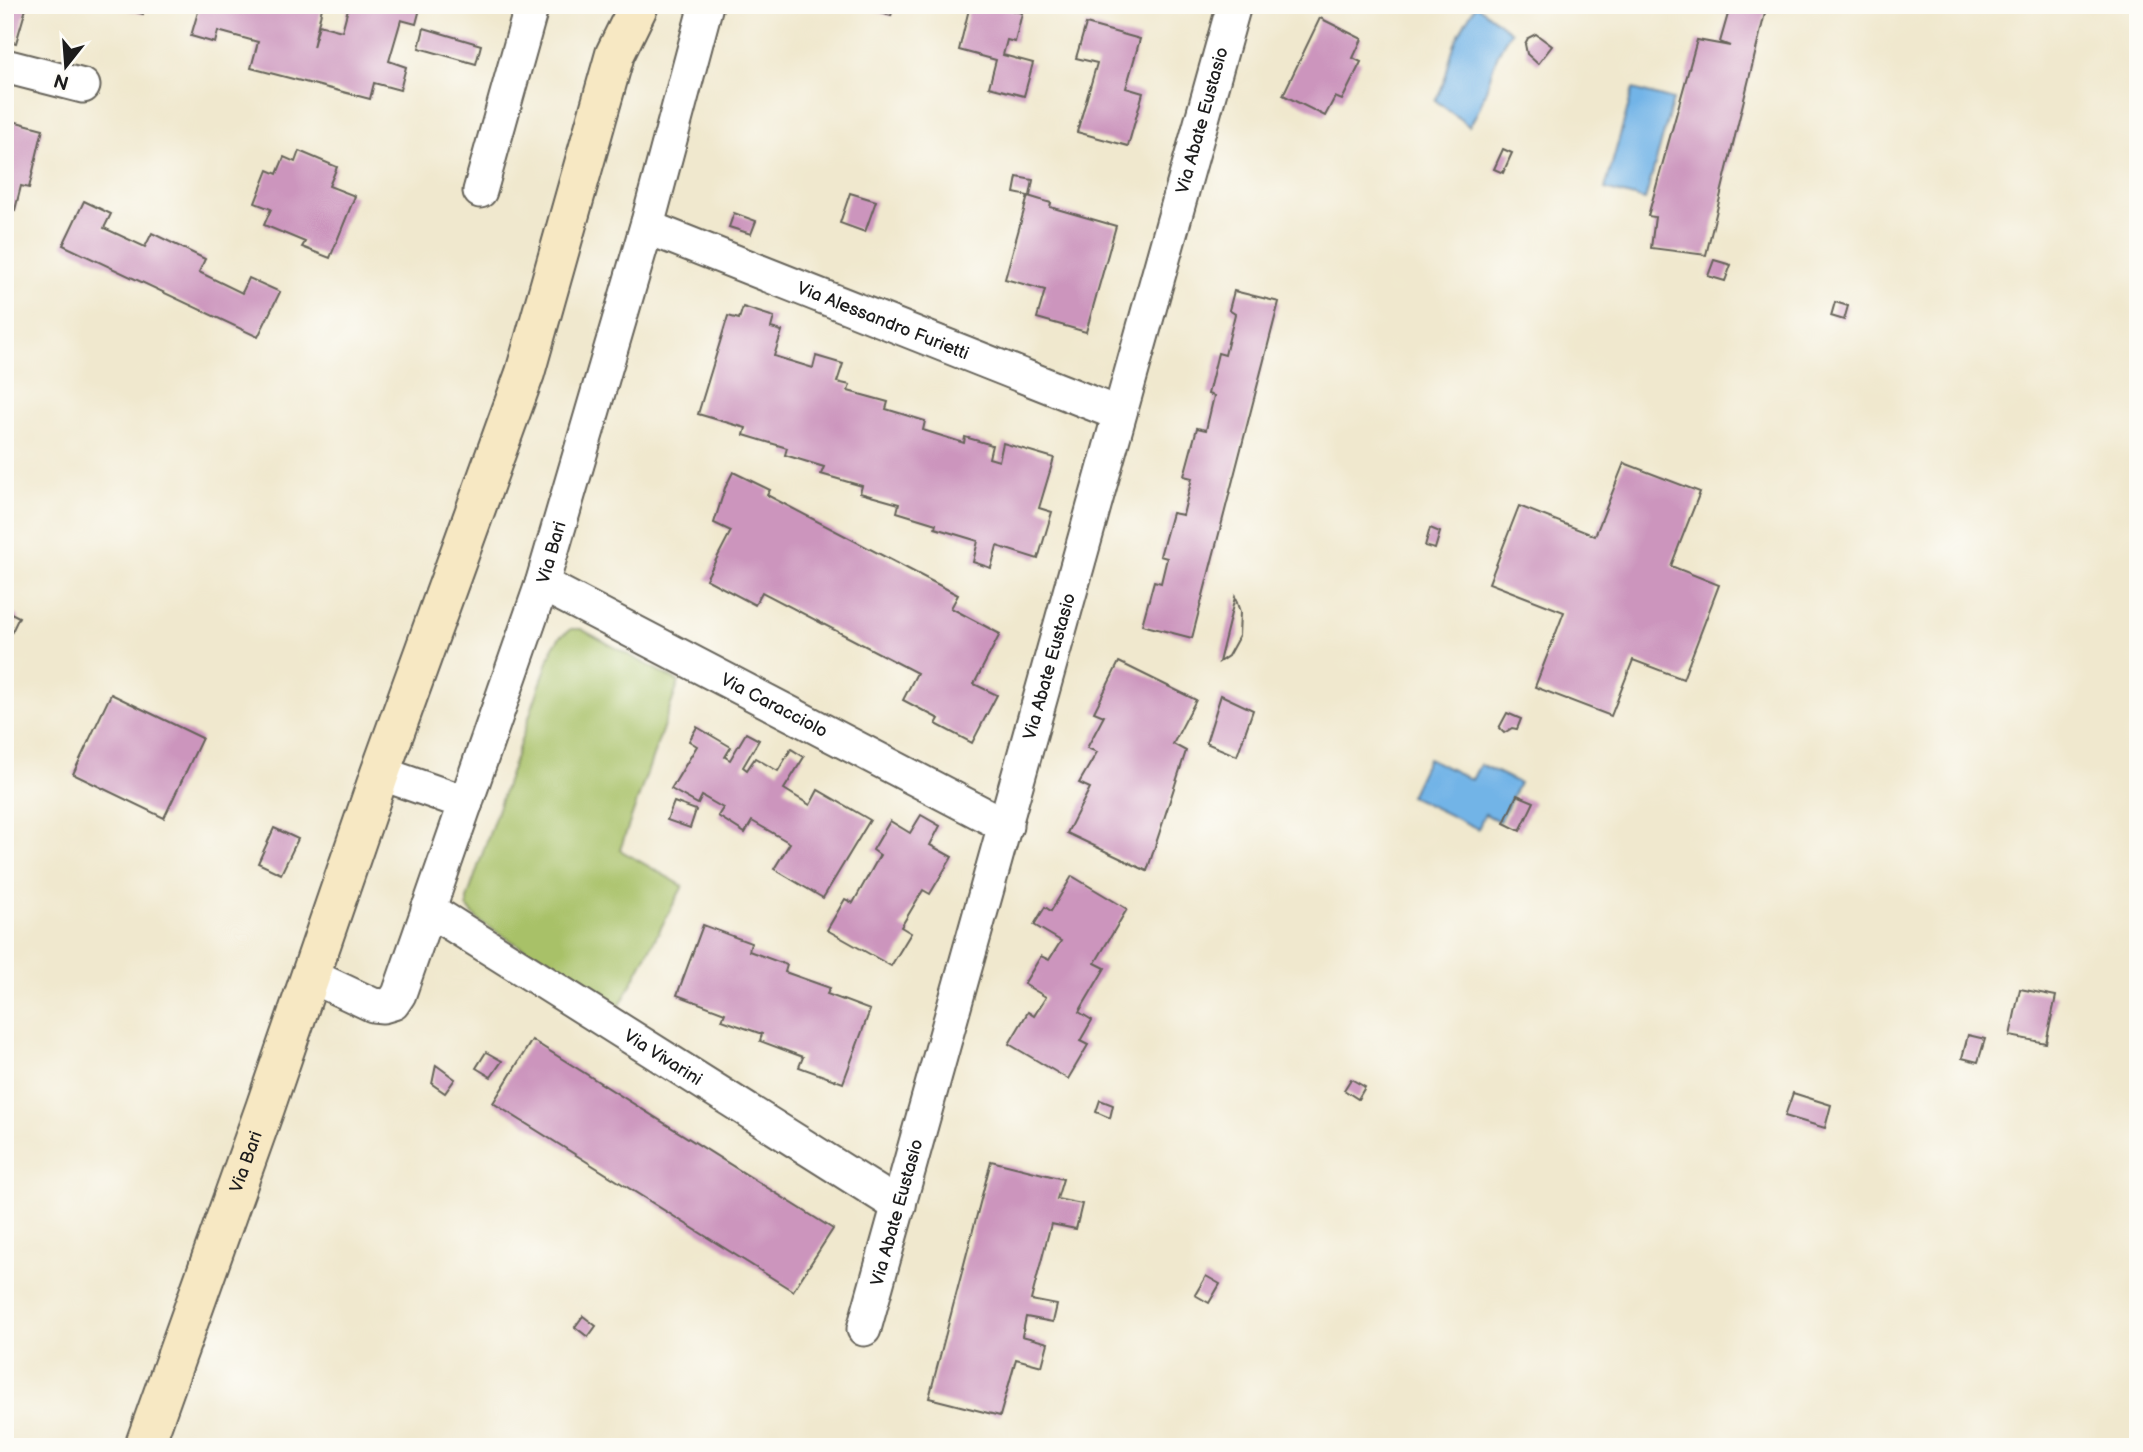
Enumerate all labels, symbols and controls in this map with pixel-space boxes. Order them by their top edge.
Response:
north arrow [32,32,102,102]
street label: Via Abate Eustasio [1171,45,1232,196]
text: N [51,68,72,94]
street label: Via Alessandro Furietti [794,277,972,364]
street label: Via Bari [532,519,570,586]
street label: Via Abate Eustasio [1019,591,1080,742]
street label: Via Caracciolo [717,669,831,742]
street label: Via Vivarini [620,1025,706,1090]
street label: Via Bari [225,1128,266,1195]
street label: Via Abate Eustasio [866,1137,927,1288]

